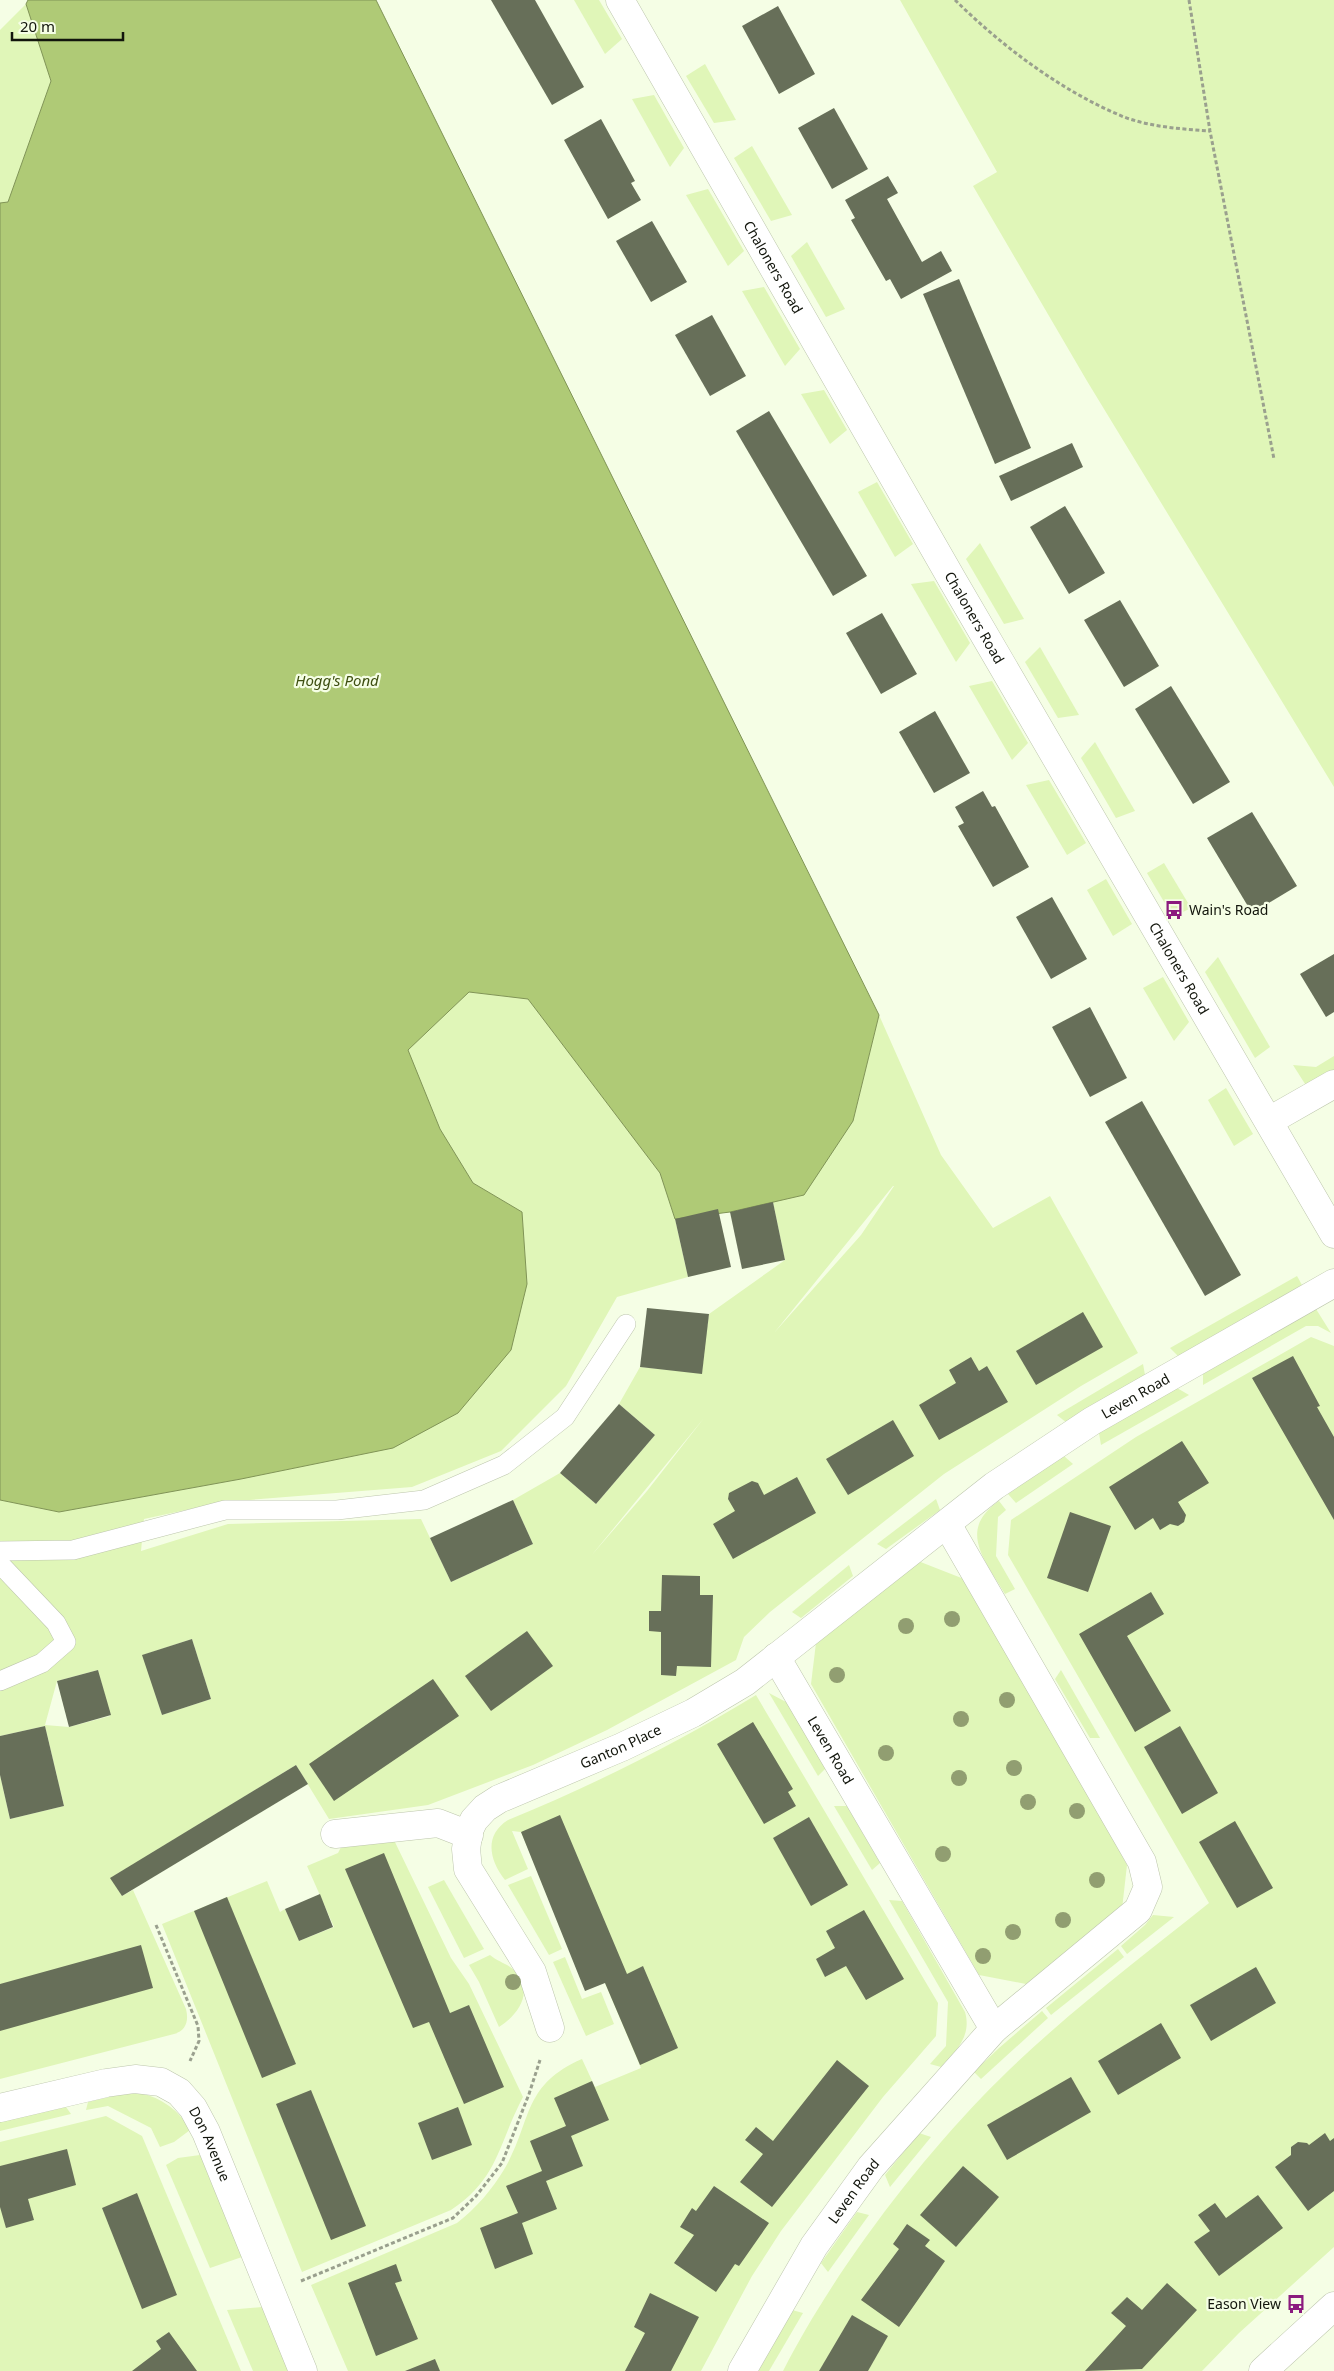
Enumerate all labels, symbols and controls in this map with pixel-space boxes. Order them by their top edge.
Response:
scale bar [12,10,124,42]
text: 20 m [20,16,55,36]
street label: Chaloners Road [740,217,808,317]
street label: Chaloners Road [940,568,1009,667]
water label: Hogg's Pond [295,670,379,690]
bus stop icon: Wain's Road [1163,899,1185,921]
place label: Wain's Road [1189,900,1268,919]
street label: Chaloners Road [1145,918,1214,1018]
street label: Leven Road [1098,1369,1173,1423]
street label: Leven Road [804,1712,858,1788]
street label: Ganton Place [577,1720,664,1773]
street label: Don Avenue [185,2103,235,2184]
street label: Leven Road [823,2154,883,2227]
bus stop icon: Eason View [1285,2293,1307,2315]
place label: Eason View [1207,2294,1281,2313]

